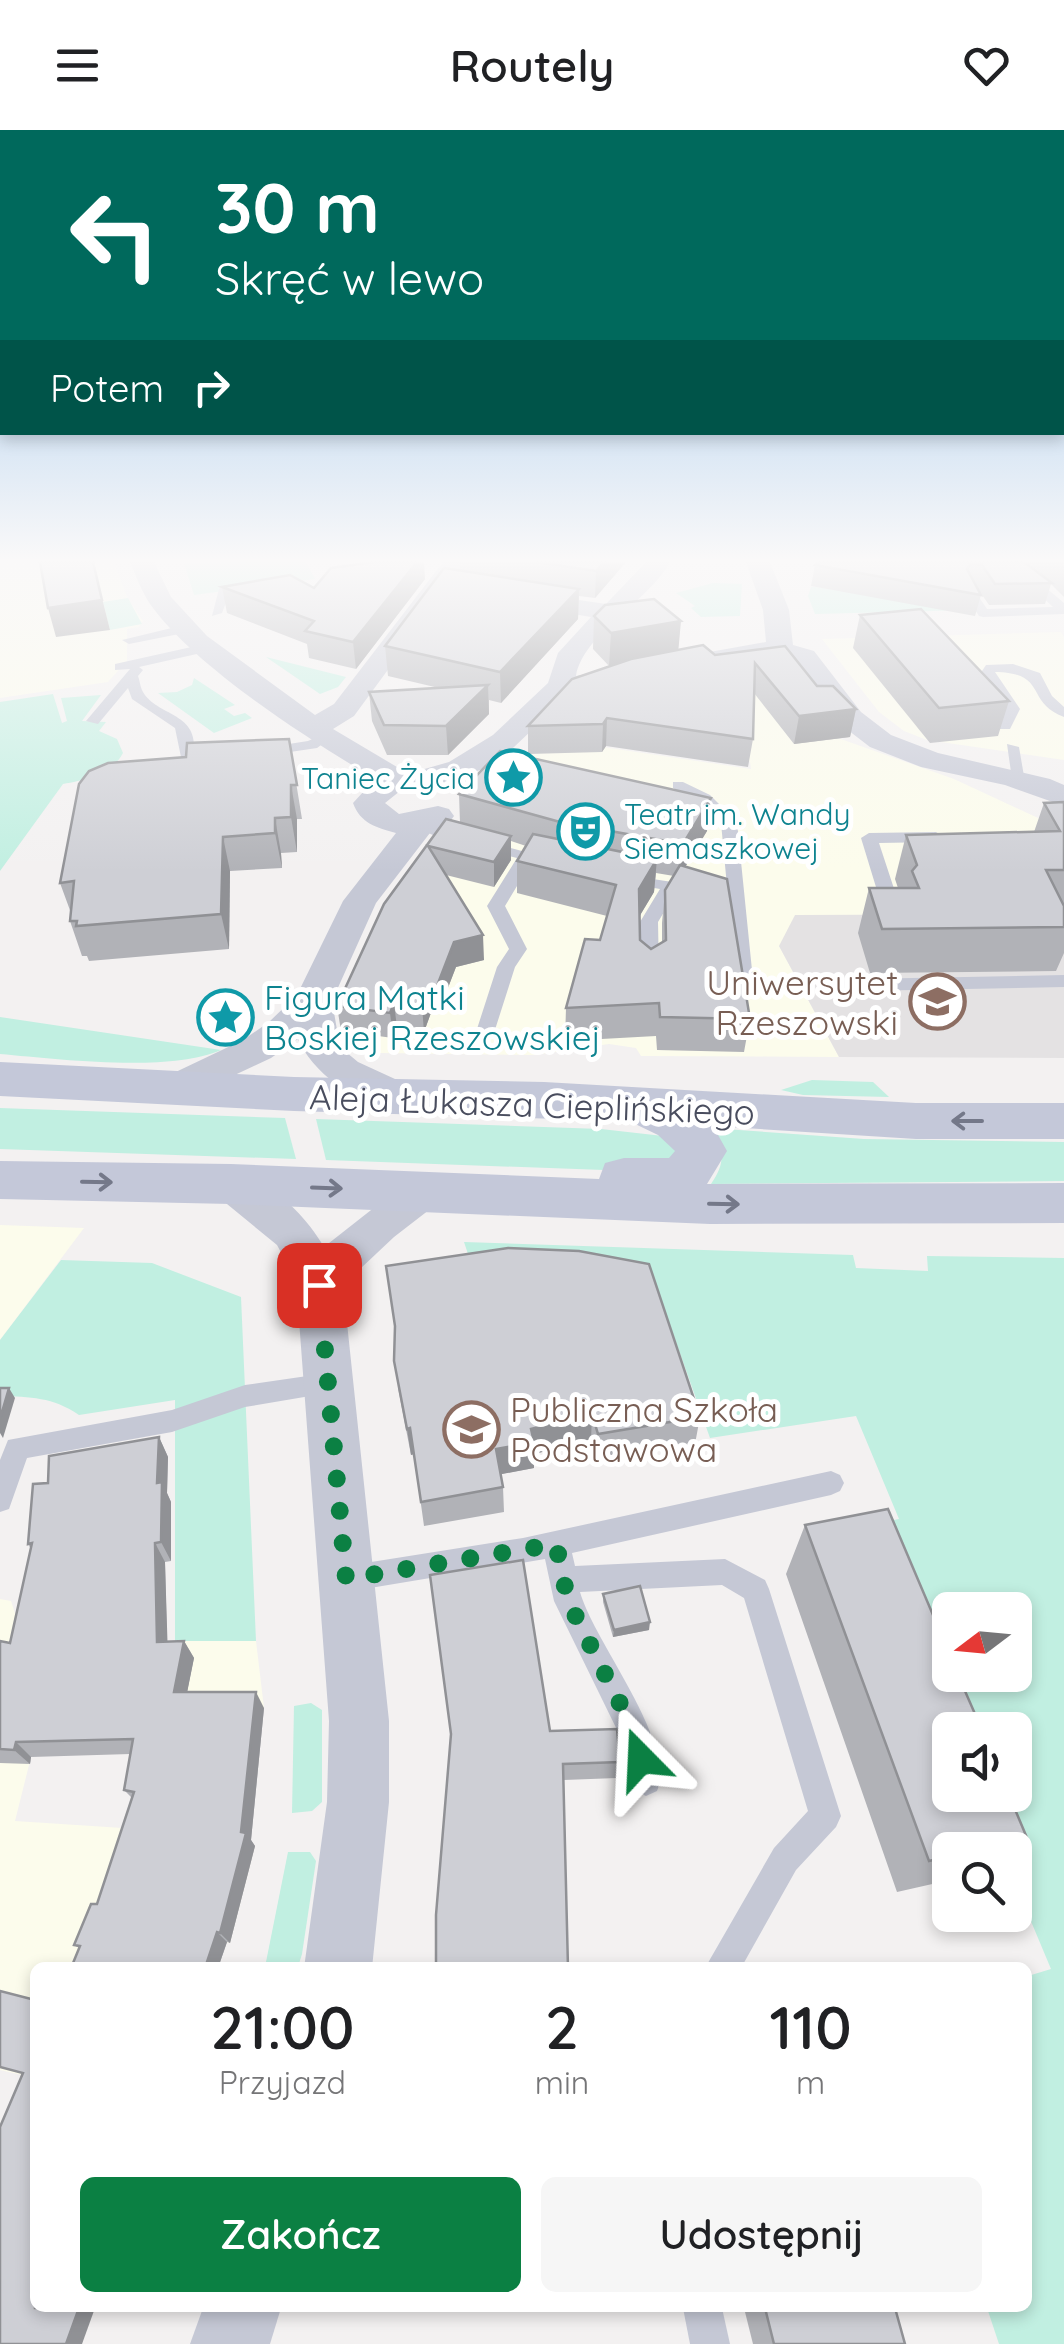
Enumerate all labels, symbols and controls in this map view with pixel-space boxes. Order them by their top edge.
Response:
text: Routely [450,37,614,93]
icon: menu [50,38,105,93]
icon: heart [959,38,1014,93]
text: 30 m [215,163,380,251]
icon: left [50,170,180,300]
text: Skręć w lewo [215,250,484,306]
icon: right [184,360,239,415]
text: Potem [50,364,164,412]
place icon: Taniec Życia [484,748,544,808]
place label: Taniec Życia [301,759,475,797]
place label: Teatr im. Wandy Siemaszkowej [624,795,851,867]
theatre icon: Teatr im. Wandy Siemaszkowej [555,801,615,861]
place label: Uniwersytet Rzeszowski [706,960,898,1044]
school or university icon: Uniwersytet Rzeszowski [907,972,967,1032]
place label: Figura Matki Boskiej Rzeszowskiej [264,975,601,1059]
place icon: Figura Matki Boskiej Rzeszowskiej [195,987,255,1047]
street label: Aleja Łukasza Cieplińskiego [308,1074,756,1134]
one-way arrow [951,1112,984,1130]
one-way arrow [81,1173,113,1192]
one-way arrow [311,1179,343,1198]
one-way arrow [708,1194,740,1214]
pin [277,1243,362,1328]
icon: arrive [292,1258,347,1313]
place label: Publiczna Szkoła Podstawowa [510,1387,778,1471]
school or university icon: Publiczna Szkoła Podstawowa [441,1399,501,1459]
north arrow [932,1592,1032,1692]
map controls [932,1592,1032,1932]
position arrow [589,1707,693,1811]
button: sound [932,1712,1032,1812]
button: search [932,1832,1032,1932]
text: 21:00 [210,1989,355,2064]
text: 2 [545,1989,579,2064]
text: 110 [769,1989,852,2064]
text: Przyjazd [219,2062,346,2102]
text: min [535,2062,589,2102]
text: m [796,2062,825,2102]
button: Zakończ [80,2177,521,2292]
button: Udostępnij [541,2177,982,2292]

